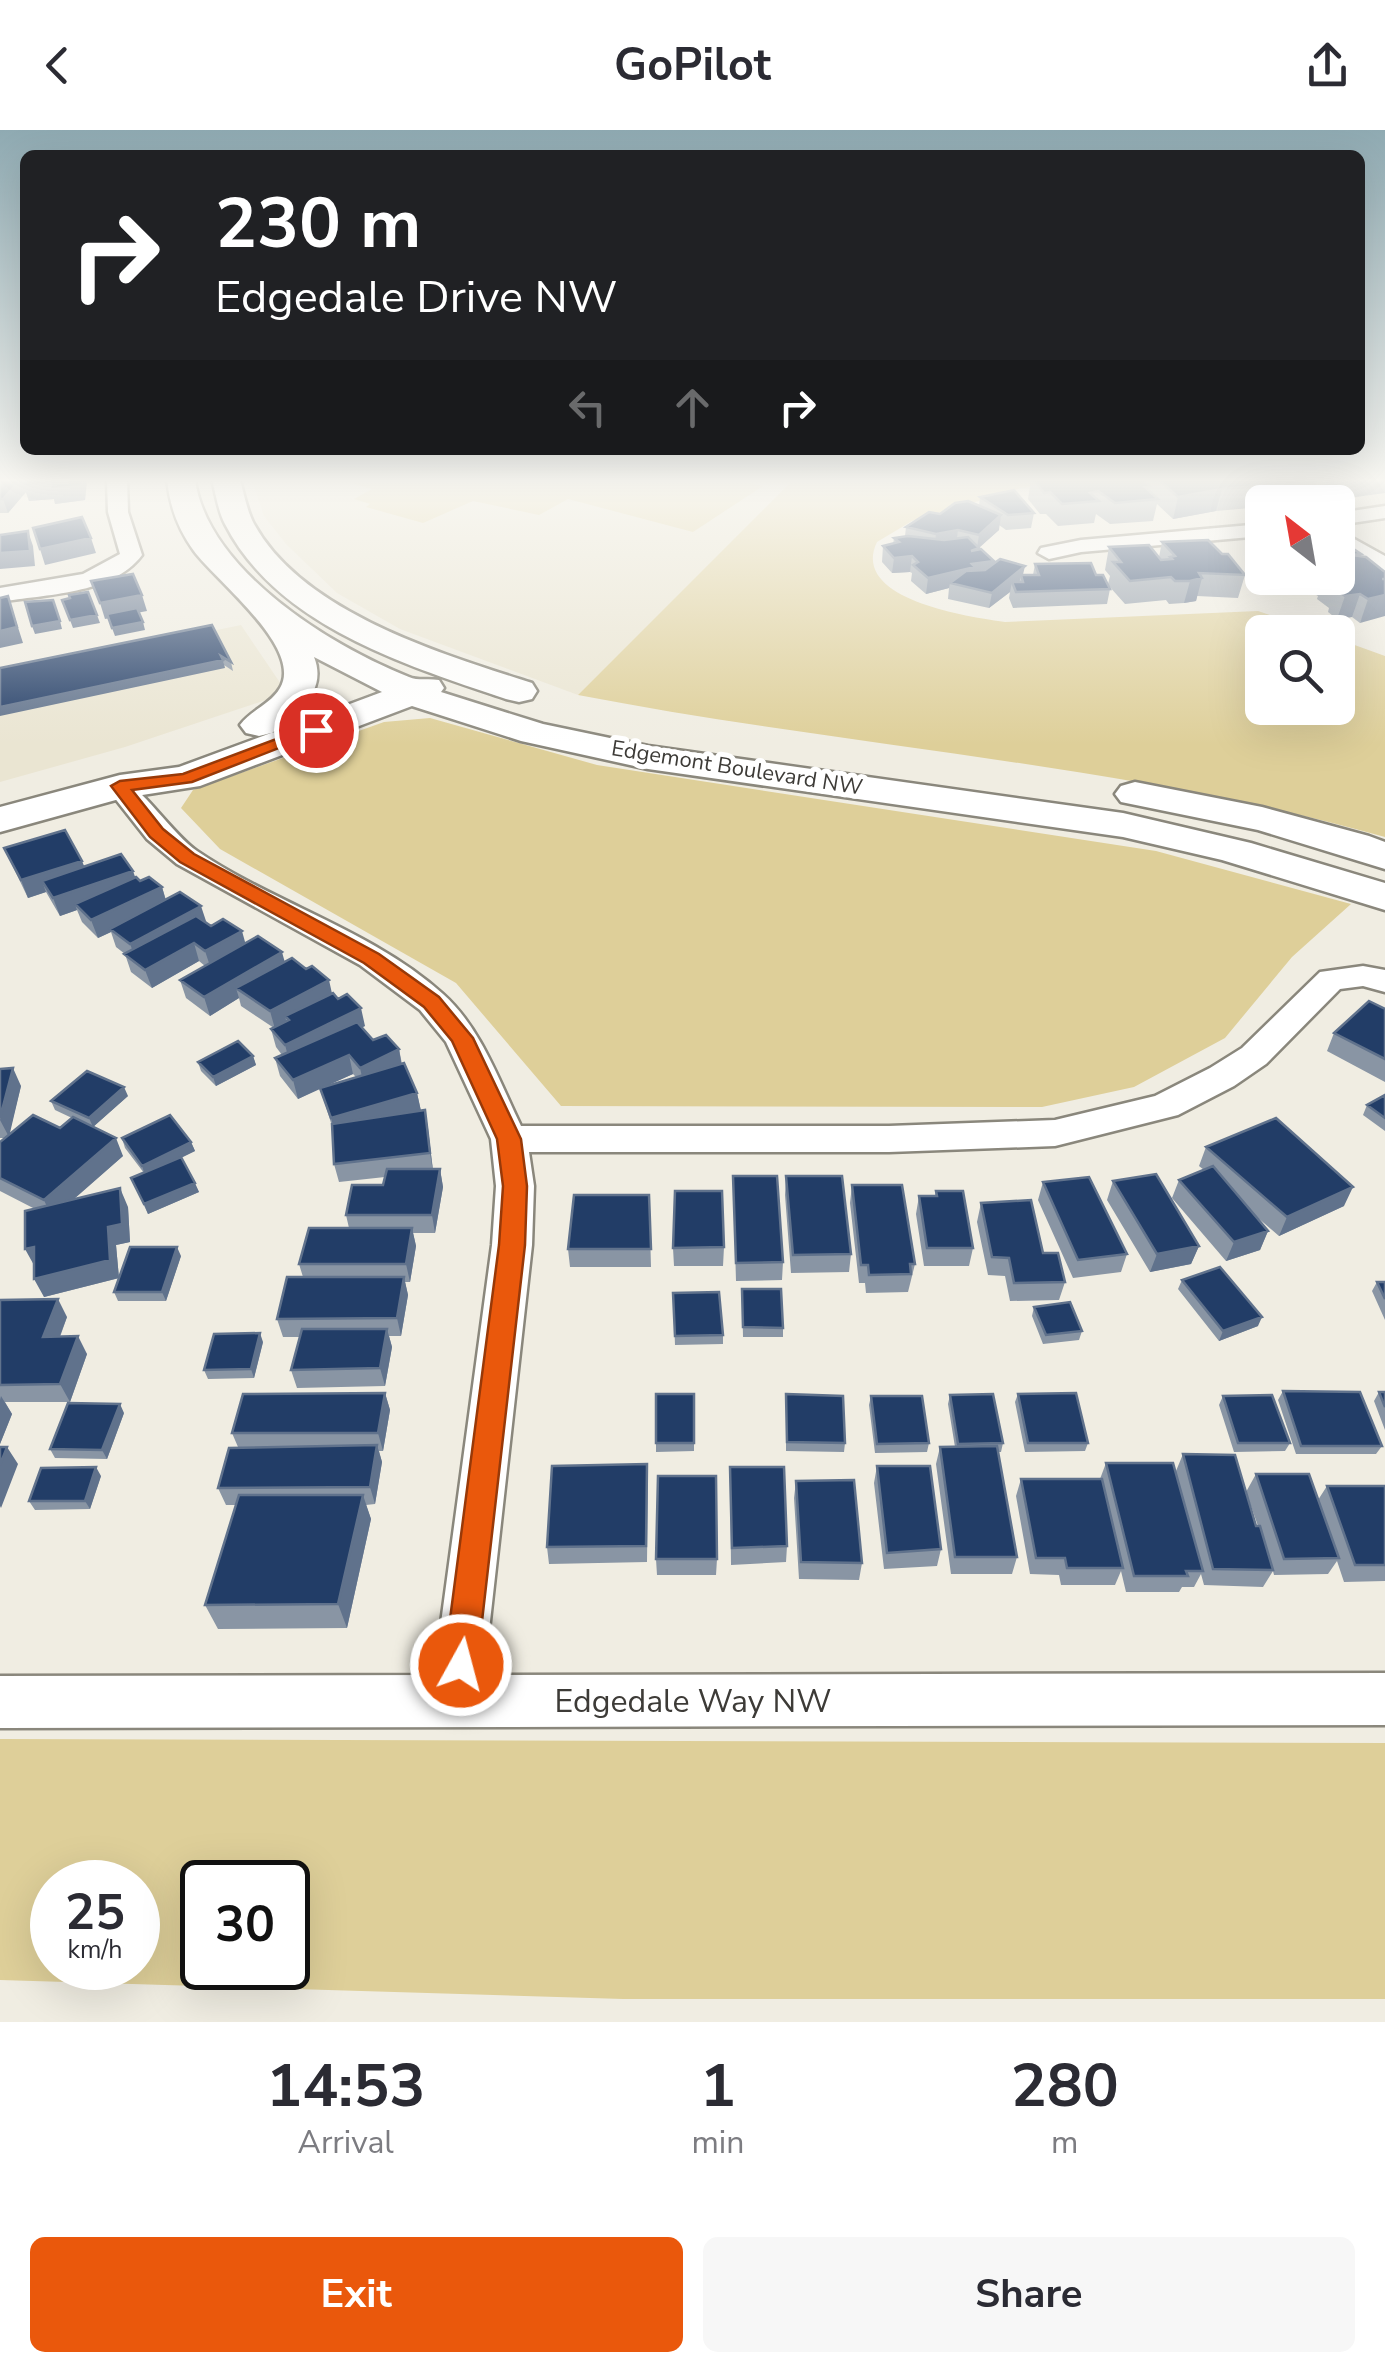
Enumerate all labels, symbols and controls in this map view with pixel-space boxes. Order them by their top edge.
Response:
text: GoPilot [614,35,771,96]
icon: back [30,38,85,93]
icon: share [1300,38,1355,93]
text: 230 m [215,176,421,272]
icon: right [50,190,180,320]
text: Edgedale Drive NW [215,267,617,328]
icon: left [560,380,615,435]
icon: ahead [665,380,720,435]
icon: right [770,380,825,435]
north arrow [1245,485,1355,595]
map controls [1245,485,1355,725]
button: search [1245,615,1355,725]
pin [274,688,359,773]
icon: arrive [289,703,344,758]
street label: Edgemont Boulevard NW [609,733,865,803]
position arrow [409,1613,513,1717]
street label: Edgedale Way NW [555,1680,831,1723]
speed limit sign: 30 [180,1860,310,1990]
text: 25 [65,1878,125,1947]
text: km/h [67,1933,123,1967]
text: 14:53 [266,2045,425,2127]
text: 1 [700,2045,736,2127]
text: 280 [1011,2045,1119,2127]
text: Arrival [298,2121,394,2164]
text: min [691,2121,744,2164]
text: m [1051,2121,1078,2164]
button: Exit [30,2237,683,2352]
button: Share [703,2237,1355,2352]

